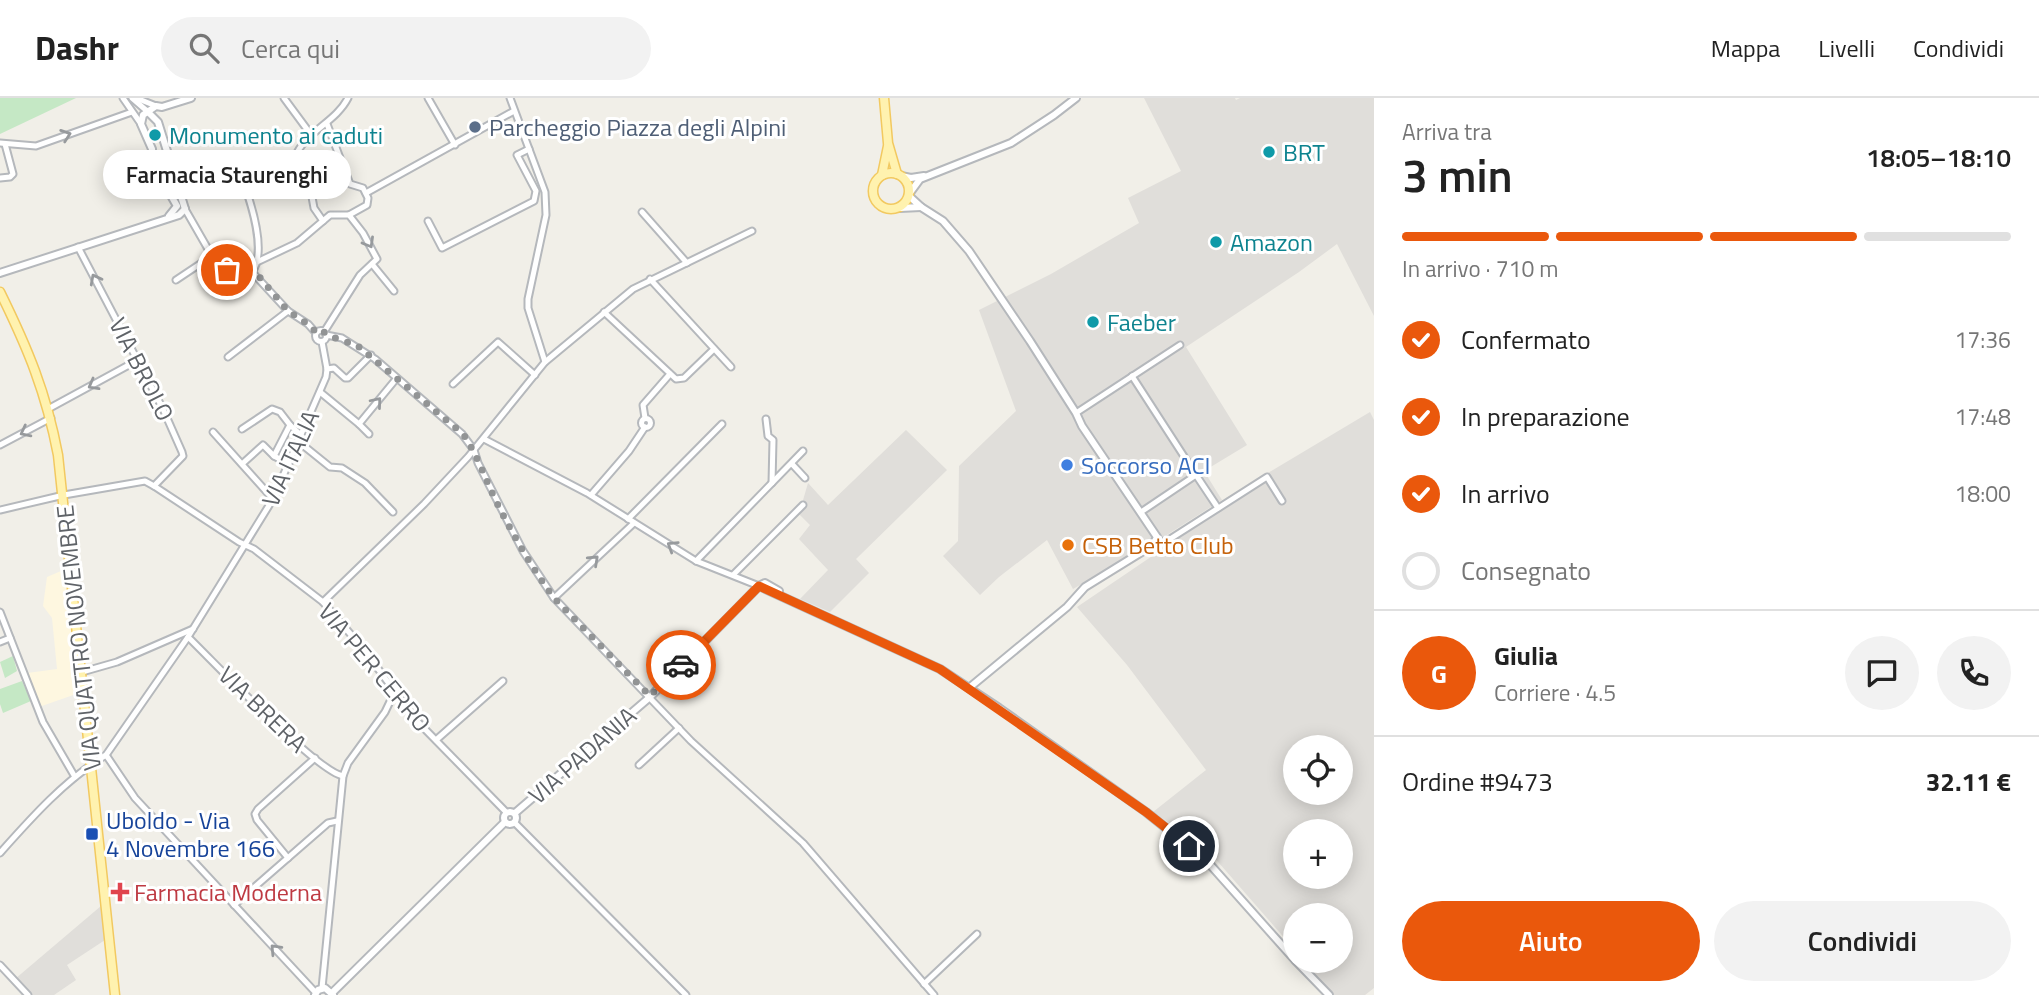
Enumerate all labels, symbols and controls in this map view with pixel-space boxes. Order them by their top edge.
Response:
search box [161,17,651,80]
text: Dashr [35,23,119,73]
icon: search [185,29,223,67]
text: Cerca qui [241,29,340,68]
text: Mappa [1711,30,1780,66]
text: Livelli [1818,30,1875,66]
text: Condividi [1913,30,2004,66]
place label: Parcheggio Piazza degli Alpini [489,109,786,145]
text: Arriva tra [1402,114,1492,149]
place label: Monumento ai caduti [169,117,383,153]
marker: Parcheggio Piazza degli Alpini [467,119,483,135]
marker: Monumento ai caduti [147,127,163,143]
one-way arrow [60,129,72,143]
place label: BRT [1283,134,1325,170]
text: 18:05–18:10 [1866,138,2011,177]
text: 3 min [1402,140,1513,210]
marker: BRT [1261,144,1277,160]
callout: Farmacia Staurenghi [103,151,351,200]
text: Farmacia Staurenghi [126,157,328,192]
place label: Amazon [1230,224,1313,260]
marker: Amazon [1208,234,1224,250]
one-way arrow [361,236,374,248]
pin [197,240,257,300]
icon: bag [208,251,246,289]
text: In arrivo · 710 m [1402,251,1559,286]
one-way arrow [90,274,103,286]
place label: Faeber [1107,304,1176,340]
street label: VIA BROLO [101,311,183,427]
marker: Faeber [1085,314,1101,330]
text: Confermato [1461,320,1591,359]
icon: check [1402,321,1440,359]
text: 17:36 [1954,322,2011,357]
one-way arrow [88,377,100,390]
text: In preparazione [1461,397,1630,436]
one-way arrow [369,398,381,411]
icon: check [1402,398,1440,436]
text: 17:48 [1954,399,2011,434]
street label: VIA ITALIA [252,404,328,512]
one-way arrow [20,423,32,437]
place label: Soccorso ACI [1081,447,1210,483]
marker: Soccorso ACI [1059,457,1075,473]
text: In arrivo [1461,474,1550,513]
icon: check [1402,475,1440,513]
text: 18:00 [1954,476,2011,511]
street label: VIA QUATTRO NOVEMBRE [46,503,110,773]
place label: CSB Betto Club [1082,527,1234,563]
marker: CSB Betto Club [1060,537,1076,553]
one-way arrow [667,542,680,555]
text: Consegnato [1461,551,1591,590]
one-way arrow [586,556,599,569]
street label: VIA PER CERRO [310,595,440,739]
courier [646,630,716,700]
text: Giulia [1494,636,1558,675]
button: chat [1845,636,1919,710]
button: phone [1937,636,2011,710]
icon: car [662,646,700,684]
text: G [1431,654,1447,693]
street label: VIA BRERA [210,657,316,761]
text: Corriere · 4.5 [1494,675,1616,710]
street label: VIA PADANIA [520,698,644,812]
map controls [1283,735,1353,973]
button: locate [1283,735,1353,805]
text: Ordine #9473 [1402,762,1553,801]
text: 32.11 € [1926,762,2011,801]
place label: Uboldo - Via 4 Novembre 166 [106,802,275,866]
pin [1159,816,1219,876]
button: + [1283,819,1353,889]
marker: Uboldo - Via 4 Novembre 166 [84,826,100,842]
icon: home [1170,827,1208,865]
place label: Farmacia Moderna [134,874,322,910]
marker: Farmacia Moderna [112,884,128,900]
button: Aiuto [1402,901,1700,981]
button: Condividi [1714,901,2011,981]
button: − [1283,903,1353,973]
one-way arrow [270,944,283,957]

